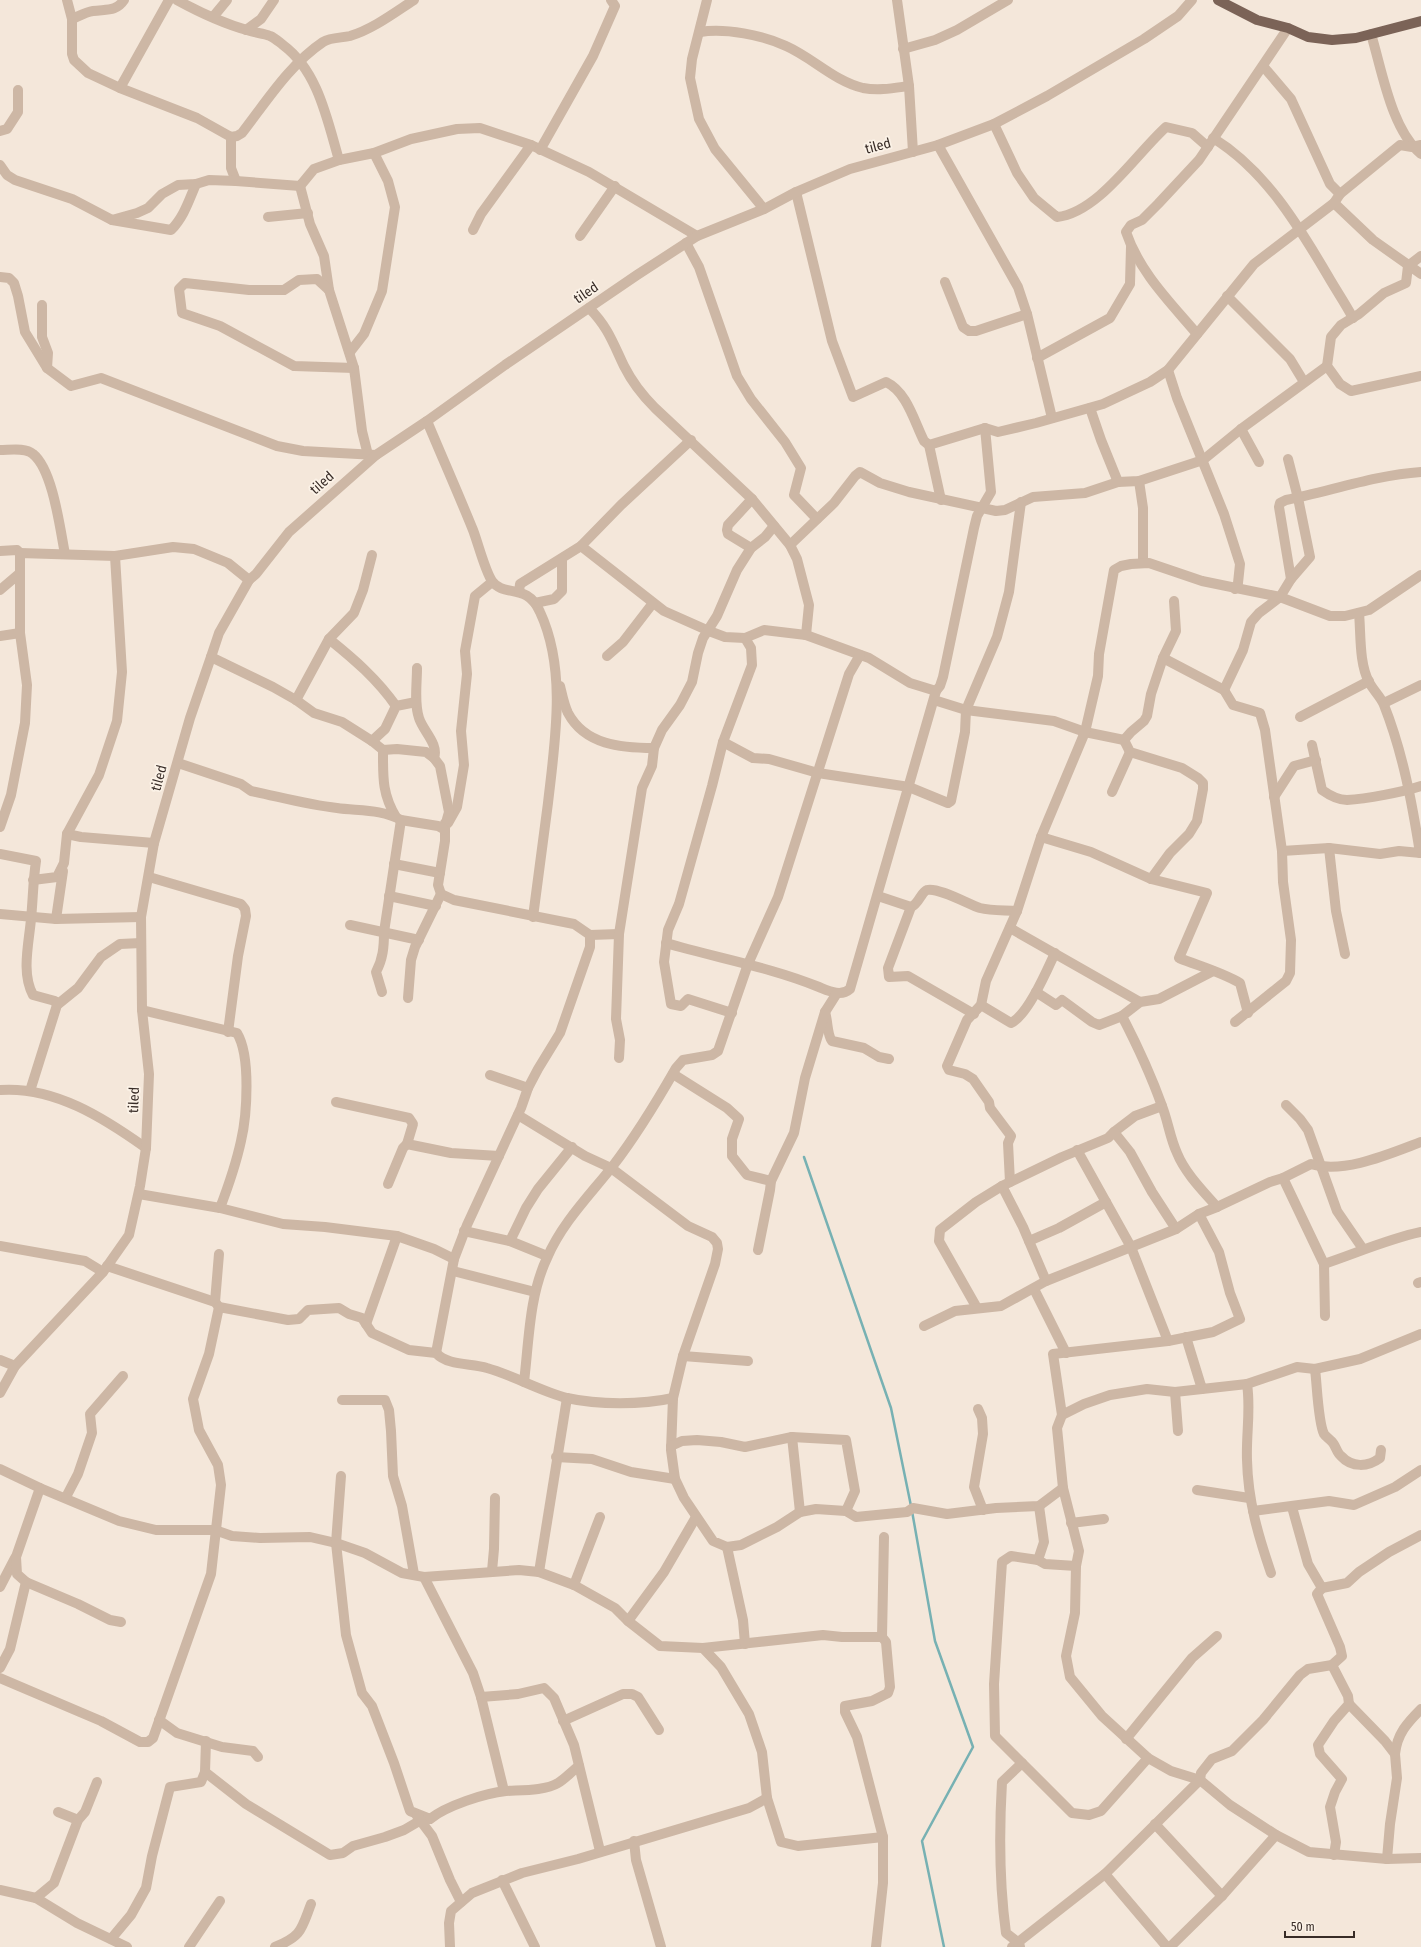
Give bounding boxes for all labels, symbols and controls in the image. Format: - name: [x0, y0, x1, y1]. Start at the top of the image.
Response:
- street label: tiled: [863, 134, 893, 158]
- street label: tiled: [570, 279, 602, 307]
- street label: tiled: [307, 468, 337, 498]
- street label: tiled: [147, 763, 171, 793]
- street label: tiled: [125, 1087, 143, 1113]
- scale bar: [1285, 1913, 1354, 1939]
- text: 50 m: [1291, 1920, 1315, 1934]

